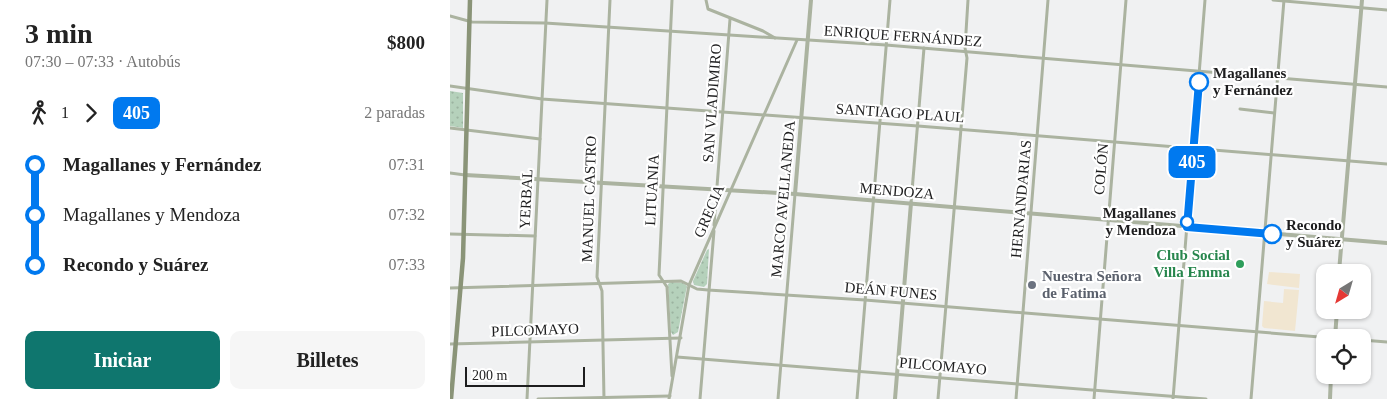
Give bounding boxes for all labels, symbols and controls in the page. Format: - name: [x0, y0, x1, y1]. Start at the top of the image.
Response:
- text: 3 min: [25, 18, 93, 49]
- street label: ENRIQUE FERNÁNDEZ: [823, 22, 983, 50]
- text: $800: [387, 32, 425, 53]
- street label: SAN VLADIMIRO: [700, 43, 724, 163]
- text: 07:30 – 07:33 · Autobús: [25, 53, 181, 70]
- place label: Magallanes y Fernández: [1213, 65, 1293, 98]
- marker: Magallanes y Fernández: [1189, 72, 1209, 92]
- icon: walk: [25, 99, 53, 127]
- icon: forward: [77, 99, 105, 127]
- street label: SANTIAGO PLAUL: [835, 101, 965, 125]
- text: 405: [123, 103, 150, 123]
- text: 1: [61, 104, 69, 121]
- text: 2 paradas: [364, 104, 425, 121]
- street label: MARCO AVELLANEDA: [768, 120, 798, 278]
- street label: MANUEL CASTRO: [579, 135, 599, 263]
- street label: HERNANDARIAS: [1008, 139, 1034, 259]
- street label: COLÓN: [1091, 142, 1111, 195]
- line badge: 405: [1163, 146, 1221, 178]
- text: 405: [1179, 152, 1206, 172]
- text: Magallanes y Fernández: [63, 154, 261, 175]
- street label: LITUANIA: [642, 154, 662, 226]
- text: 07:31: [389, 156, 425, 173]
- street label: YERBAL: [516, 169, 536, 229]
- street label: MENDOZA: [859, 180, 935, 202]
- street label: GRECIA: [691, 182, 727, 240]
- text: Magallanes y Mendoza: [63, 204, 240, 225]
- place label: Magallanes y Mendoza: [1103, 205, 1176, 238]
- text: 07:32: [389, 206, 425, 223]
- marker: Magallanes y Mendoza: [1180, 215, 1194, 229]
- place label: Recondo y Suárez: [1286, 217, 1342, 250]
- marker: Recondo y Suárez: [1262, 224, 1282, 244]
- place label: Club Social Villa Emma: [1153, 247, 1230, 280]
- text: Recondo y Suárez: [63, 254, 208, 275]
- text: 07:33: [389, 256, 425, 273]
- marker: Club Social Villa Emma: [1234, 258, 1246, 270]
- north arrow: [1316, 264, 1371, 319]
- map controls: [1316, 264, 1371, 384]
- place label: Nuestra Señora de Fatima: [1042, 268, 1142, 301]
- street label: DEÁN FUNES: [844, 279, 938, 303]
- marker: Nuestra Señora de Fatima: [1026, 279, 1038, 291]
- street label: PILCOMAYO: [491, 320, 579, 340]
- button: locate: [1316, 329, 1371, 384]
- button: Iniciar: [25, 331, 220, 389]
- button: Billetes: [230, 331, 425, 389]
- street label: PILCOMAYO: [899, 354, 988, 378]
- scale bar: [465, 364, 585, 387]
- text: 200 m: [472, 368, 507, 383]

